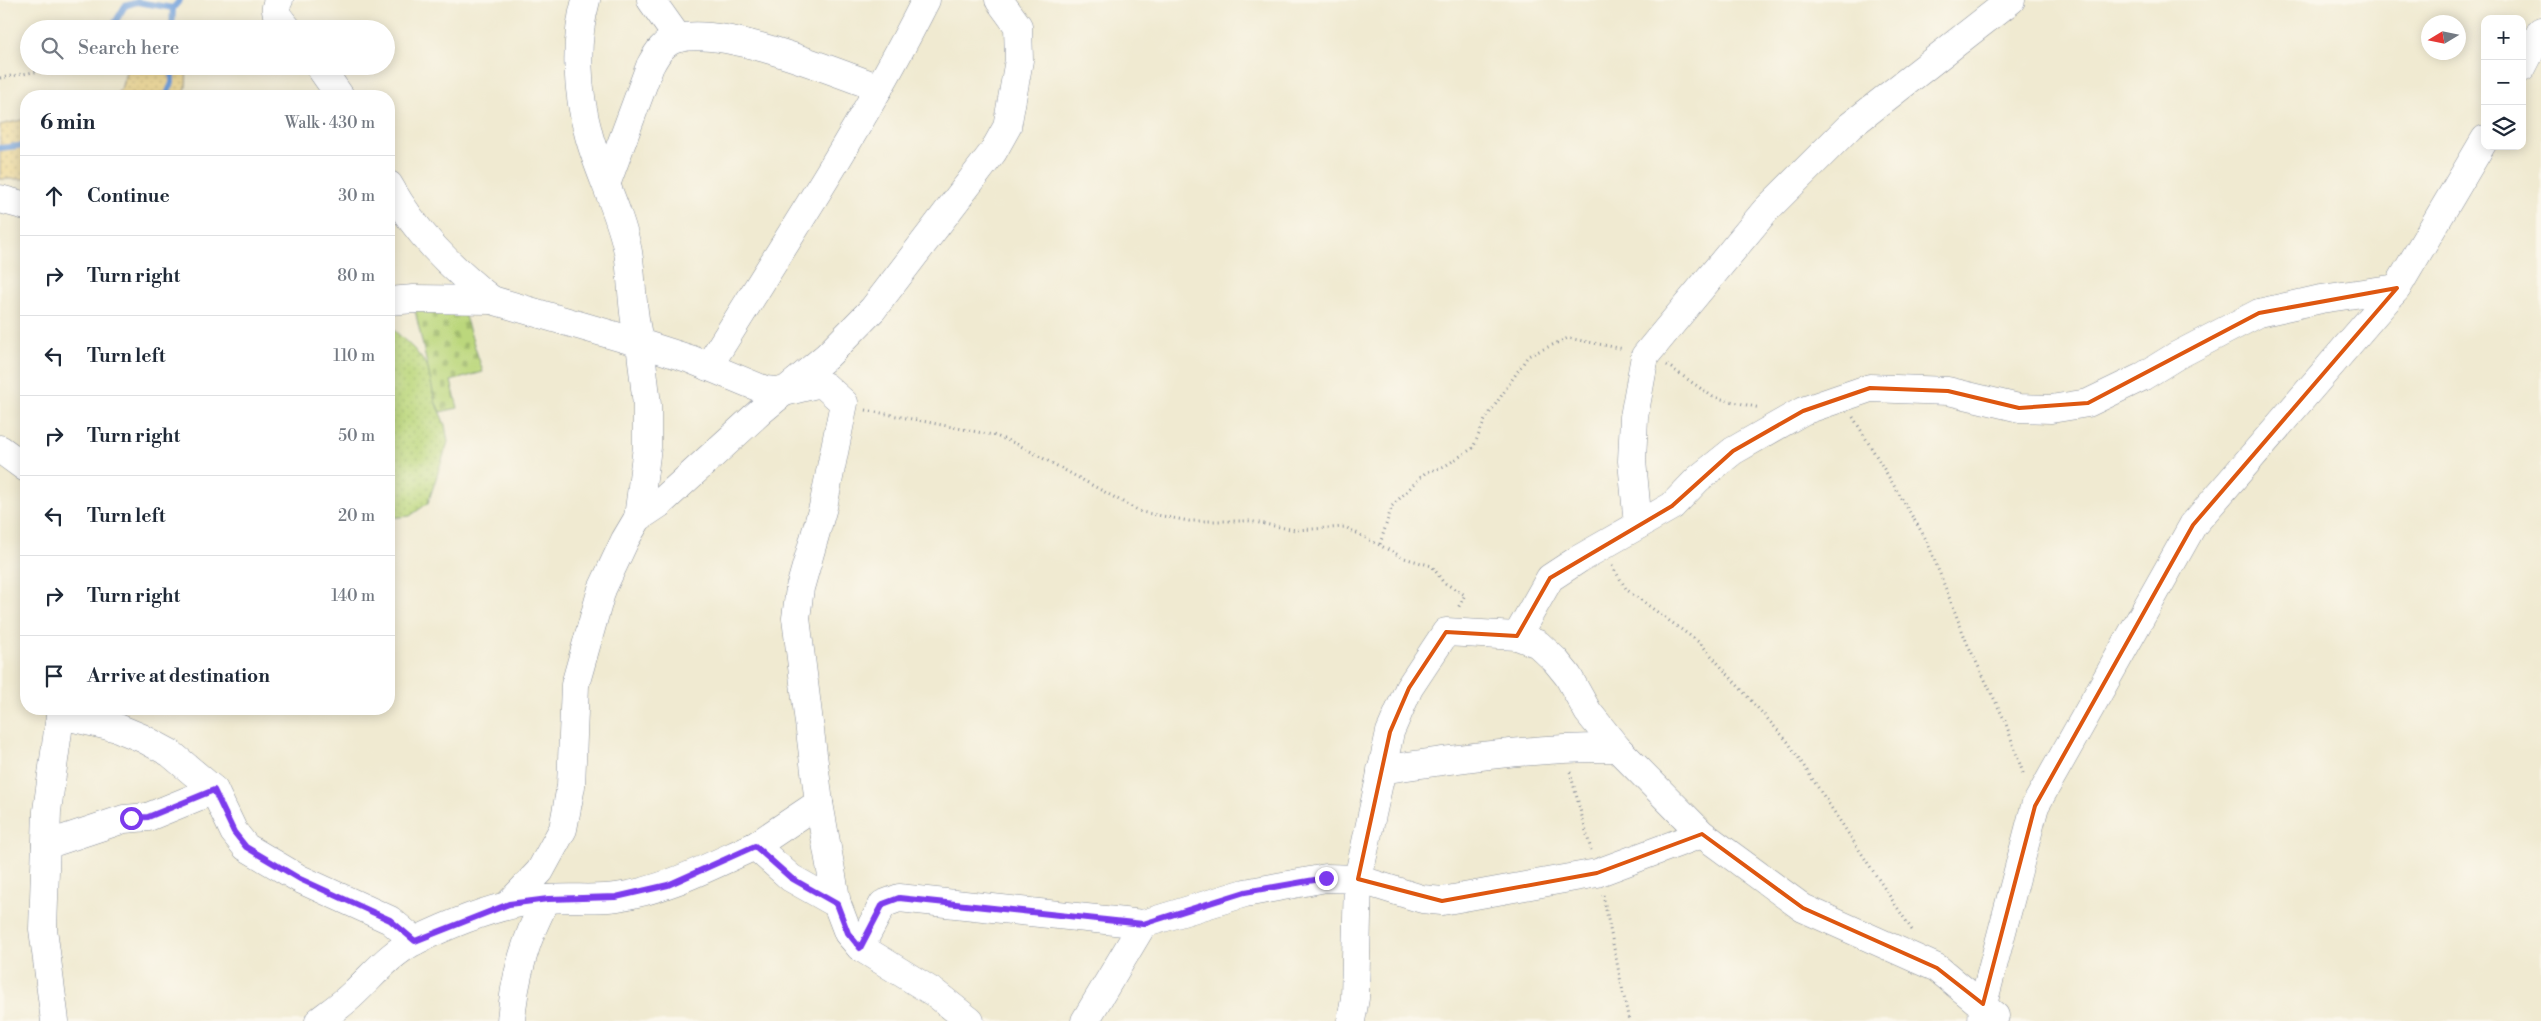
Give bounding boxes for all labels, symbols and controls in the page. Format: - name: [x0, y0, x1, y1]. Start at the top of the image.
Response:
- north arrow: [2421, 15, 2466, 60]
- map controls: [2481, 15, 2526, 150]
- button: +: [2481, 15, 2526, 60]
- search box: [20, 20, 395, 75]
- icon: search: [38, 34, 66, 62]
- text: Search here: [78, 36, 179, 60]
- button: −: [2481, 60, 2526, 105]
- button: layers: [2481, 105, 2526, 150]
- text: 6 min: [40, 110, 95, 136]
- text: Walk · 430 m: [285, 113, 375, 133]
- icon: ahead: [40, 182, 68, 210]
- text: Continue: [87, 184, 170, 208]
- text: 30 m: [338, 186, 375, 206]
- icon: right: [40, 262, 68, 290]
- text: Turn right: [87, 264, 180, 288]
- text: 80 m: [337, 266, 375, 286]
- icon: left: [40, 342, 68, 370]
- text: Turn left: [87, 344, 166, 368]
- text: 110 m: [333, 346, 375, 366]
- icon: right: [40, 422, 68, 450]
- text: Turn right: [87, 424, 180, 448]
- text: 50 m: [338, 426, 375, 446]
- icon: left: [40, 502, 68, 530]
- text: Turn left: [87, 504, 166, 528]
- text: 20 m: [338, 506, 375, 526]
- icon: right: [40, 582, 68, 610]
- text: Turn right: [87, 584, 180, 608]
- text: 140 m: [331, 586, 375, 606]
- icon: arrive: [40, 662, 68, 690]
- text: Arrive at destination: [87, 664, 270, 688]
- route start: [120, 807, 143, 830]
- route end: [1315, 867, 1338, 890]

